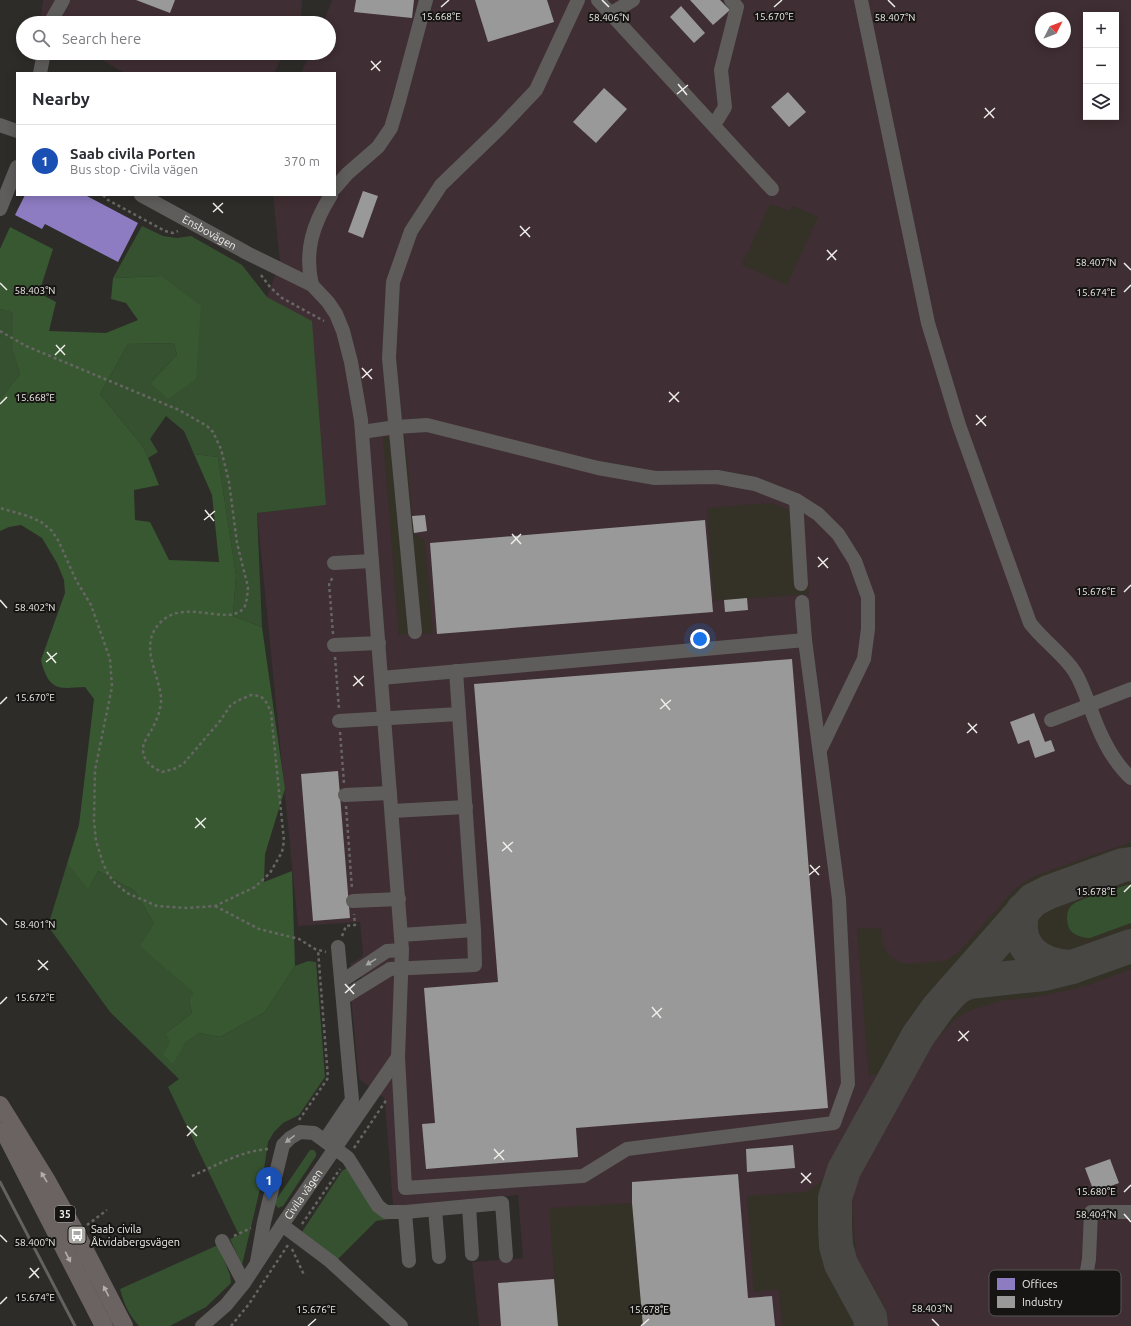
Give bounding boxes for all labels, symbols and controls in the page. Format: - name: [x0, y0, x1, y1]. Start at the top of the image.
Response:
- text: 15.668°E: [421, 11, 461, 22]
- text: 15.670°E: [754, 11, 794, 22]
- text: 58.406°N: [588, 12, 630, 23]
- text: 58.407°N: [874, 12, 916, 23]
- north arrow: [1035, 12, 1071, 48]
- map controls: [1083, 12, 1119, 120]
- button: +: [1083, 12, 1119, 48]
- search box: [16, 16, 336, 60]
- icon: search: [30, 27, 52, 49]
- text: Search here: [62, 30, 141, 47]
- button: −: [1083, 48, 1119, 84]
- button: layers: [1083, 84, 1119, 120]
- text: Nearby: [32, 89, 90, 108]
- text: Saab civila Porten: [70, 145, 196, 162]
- text: 1: [41, 154, 49, 168]
- text: 370 m: [284, 154, 320, 168]
- text: Bus stop · Civila vägen: [70, 162, 198, 176]
- street label: Ensbovägen: [180, 213, 239, 252]
- text: 58.407°N: [1075, 257, 1117, 268]
- text: 58.403°N: [14, 285, 56, 296]
- text: 15.674°E: [1076, 287, 1116, 298]
- text: 15.668°E: [15, 392, 55, 403]
- text: 15.676°E: [1076, 586, 1116, 597]
- text: 58.402°N: [14, 602, 56, 613]
- your location: [690, 629, 710, 649]
- text: 15.670°E: [15, 692, 55, 703]
- text: 15.678°E: [1076, 886, 1116, 897]
- text: 58.401°N: [14, 919, 56, 930]
- one-way arrow: [365, 958, 376, 965]
- text: 15.672°E: [15, 992, 55, 1003]
- one-way arrow: [285, 1135, 296, 1143]
- pin: 1: [256, 1167, 282, 1200]
- street label: Civila vägen: [282, 1167, 325, 1222]
- one-way arrow: [41, 1171, 48, 1183]
- text: 15.680°E: [1076, 1186, 1116, 1197]
- road number: 35: [55, 1206, 75, 1222]
- text: 58.404°N: [1075, 1209, 1117, 1220]
- place label: Saab civila Åtvidabergsvägen: [91, 1223, 180, 1248]
- bus stop icon: Saab civila Åtvidabergsvägen: [66, 1224, 88, 1246]
- text: 58.400°N: [14, 1237, 56, 1248]
- one-way arrow: [65, 1251, 71, 1263]
- legend: [989, 1270, 1121, 1316]
- text: Offices: [1022, 1278, 1058, 1290]
- one-way arrow: [103, 1286, 109, 1297]
- text: 15.674°E: [15, 1292, 55, 1303]
- text: Industry: [1022, 1296, 1063, 1308]
- text: 58.403°N: [911, 1303, 953, 1314]
- text: 15.676°E: [296, 1304, 336, 1315]
- text: 15.678°E: [629, 1304, 669, 1315]

